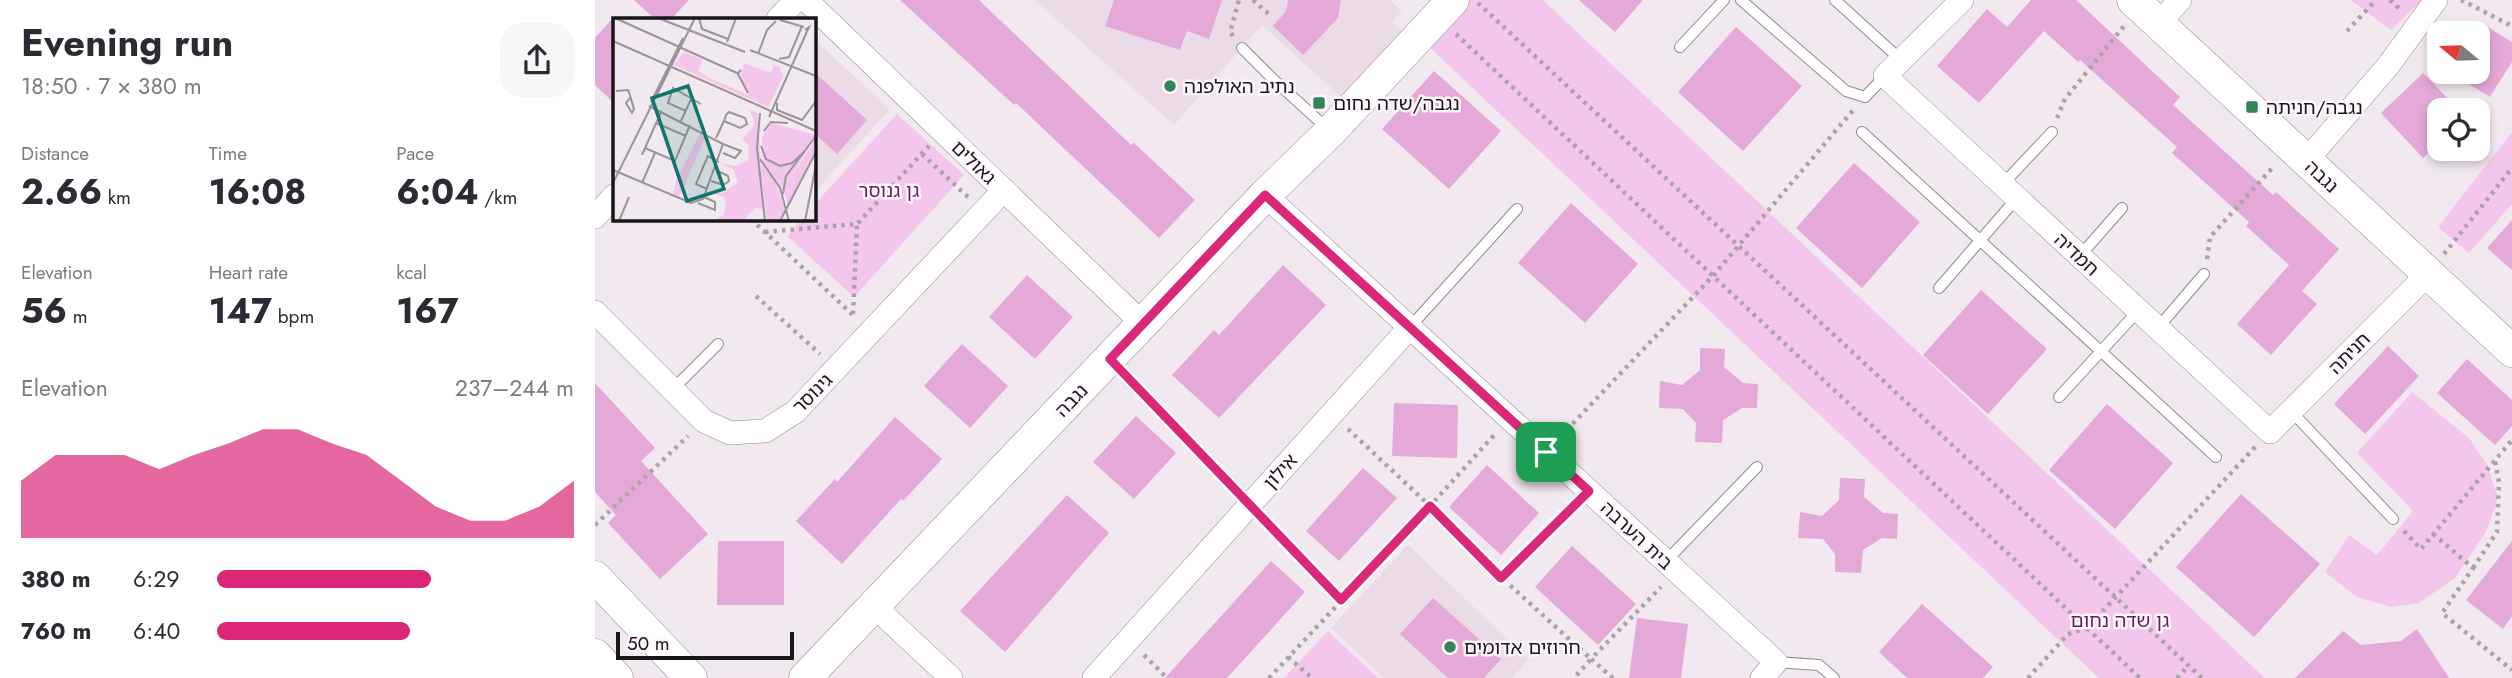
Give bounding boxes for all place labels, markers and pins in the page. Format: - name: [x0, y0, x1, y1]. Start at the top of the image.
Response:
- place label: נתיב האולפנה: [1184, 73, 1295, 100]
- marker: נתיב האולפנה: [1162, 78, 1178, 94]
- place label: נגבה/שדה נחום: [1333, 90, 1460, 117]
- place label: נגבה/חניתה: [2266, 94, 2363, 121]
- marker: נגבה/שדה נחום: [1311, 95, 1327, 111]
- marker: נגבה/חניתה: [2244, 99, 2260, 115]
- pin: [1516, 422, 1576, 482]
- place label: חרוזים אדומים: [1464, 634, 1581, 661]
- marker: חרוזים אדומים: [1442, 639, 1458, 655]

